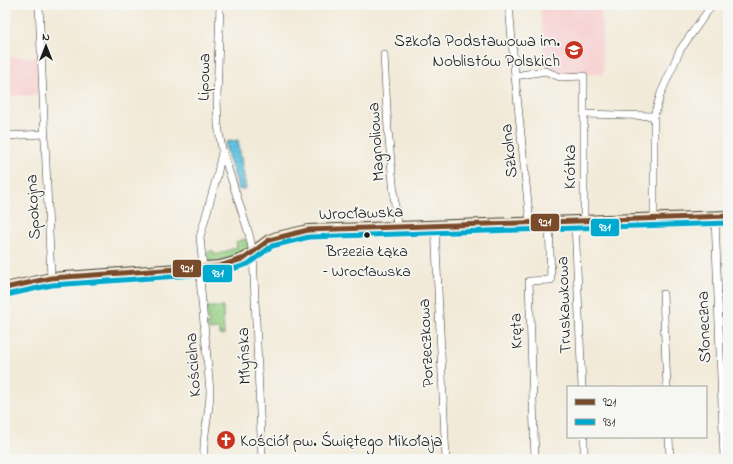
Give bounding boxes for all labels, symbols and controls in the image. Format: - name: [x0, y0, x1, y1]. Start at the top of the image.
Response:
- north arrow: [26, 26, 66, 66]
- text: N: [42, 29, 50, 45]
- place label: Szkoła Podstawowa im. Noblistów Polskich: [394, 29, 561, 74]
- school or university icon: Szkoła Podstawowa im. Noblistów Polskich: [563, 39, 585, 61]
- street label: Lipowa: [192, 53, 217, 101]
- street label: Magnoliowa: [361, 102, 394, 182]
- street label: Szkolna: [494, 123, 525, 179]
- street label: Krótka: [558, 145, 583, 189]
- street label: Spokojna: [19, 174, 48, 240]
- street label: Wrocławska: [318, 200, 404, 227]
- line badge: 921: [530, 213, 560, 232]
- text: 921: [538, 215, 552, 231]
- line badge: 931: [590, 218, 620, 237]
- text: 931: [598, 220, 611, 236]
- marker: Brzezia Łąka – Wrocławska: [362, 230, 372, 240]
- place label: Brzezia Łąka – Wrocławska: [323, 240, 411, 284]
- street label: Truskawkowa: [550, 256, 579, 354]
- line badge: 921: [172, 259, 202, 278]
- text: 921: [180, 261, 194, 277]
- line badge: 931: [202, 264, 233, 283]
- text: 931: [211, 266, 224, 282]
- street label: Słoneczna: [691, 291, 718, 363]
- street label: Porzeczkowa: [412, 298, 441, 388]
- street label: Kręta: [503, 313, 530, 349]
- street label: Młyńska: [231, 327, 259, 385]
- street label: Kościelna: [179, 332, 208, 398]
- legend: [567, 386, 707, 438]
- text: 921: [603, 394, 617, 412]
- text: 931: [603, 414, 616, 432]
- church icon: Kościół pw. Świętego Mikołaja: [215, 429, 237, 451]
- place label: Kościół pw. Świętego Mikołaja: [240, 429, 443, 456]

